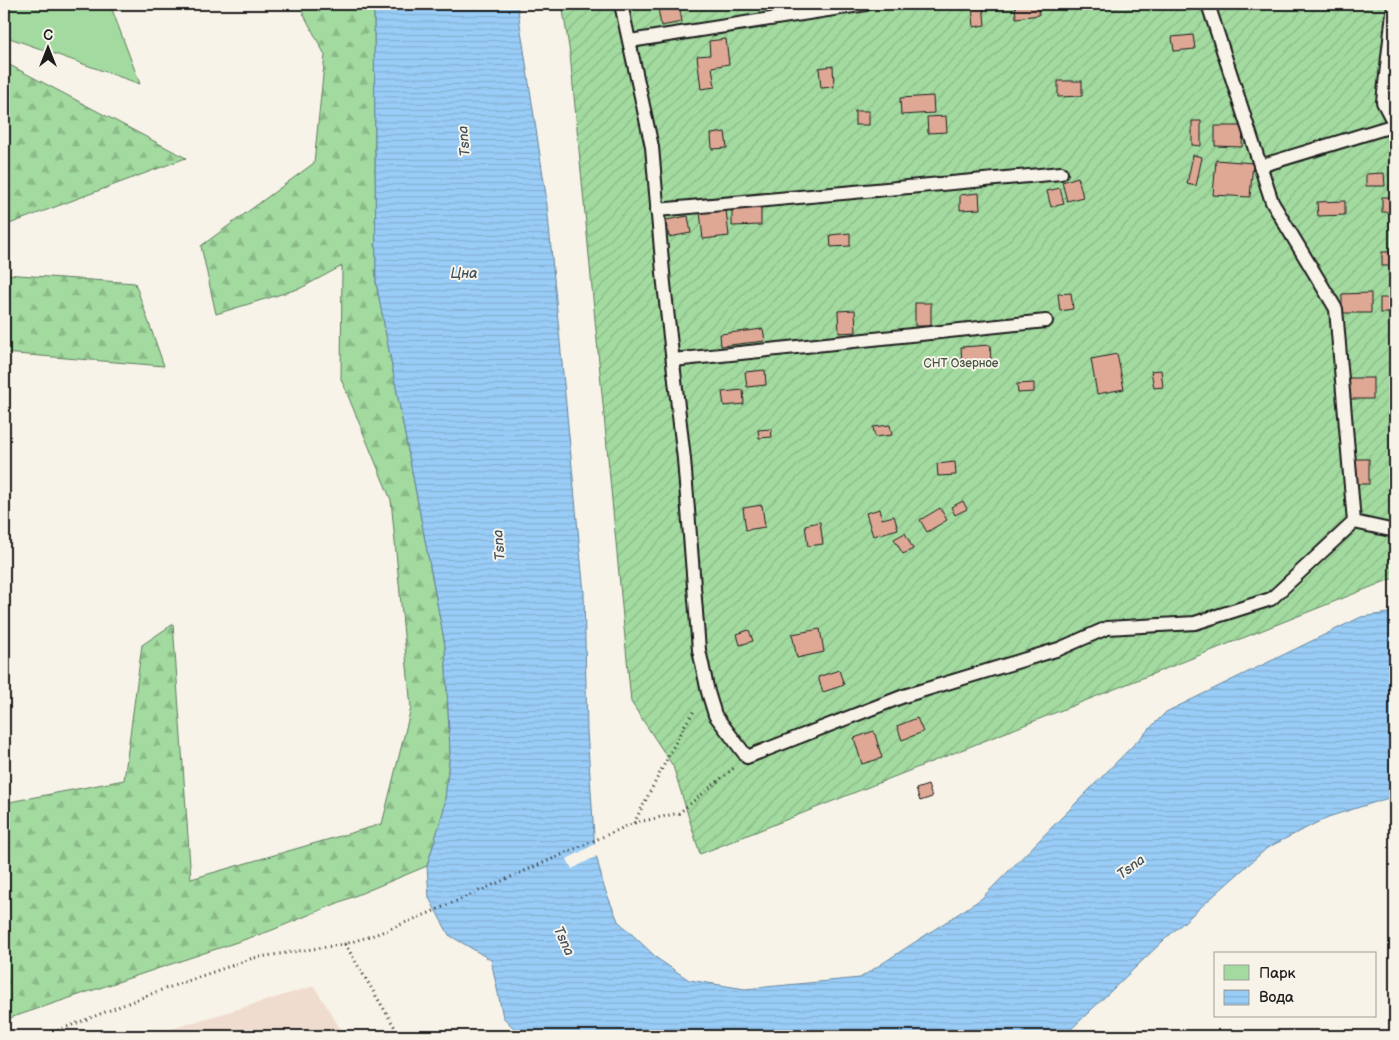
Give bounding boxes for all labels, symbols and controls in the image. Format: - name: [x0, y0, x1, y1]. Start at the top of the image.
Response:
- north arrow: [22, 22, 72, 72]
- text: С: [43, 27, 53, 44]
- water label: Tsna: [454, 125, 474, 157]
- water label: Цна: [451, 265, 477, 282]
- park label: СНТ Озерное: [924, 356, 999, 371]
- water label: Tsna: [489, 529, 509, 561]
- water label: Tsna: [1114, 851, 1148, 883]
- water label: Tsna: [550, 924, 578, 959]
- legend: [1214, 952, 1376, 1018]
- text: Парк: [1259, 964, 1296, 983]
- text: Вода: [1259, 988, 1294, 1007]

